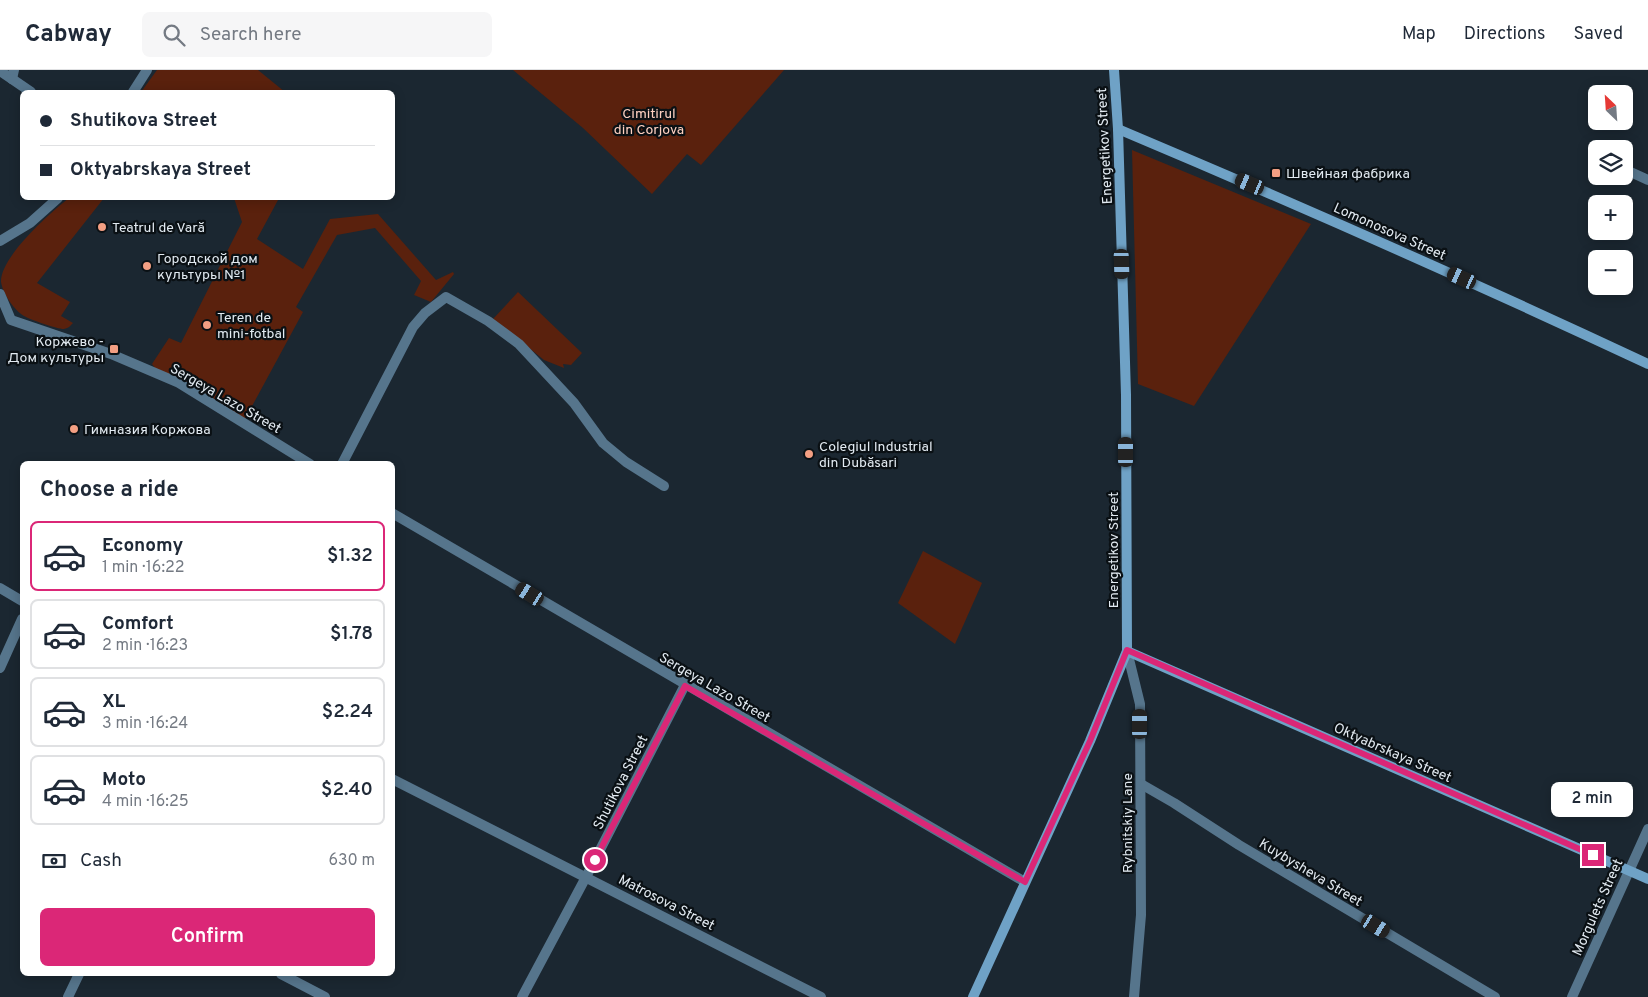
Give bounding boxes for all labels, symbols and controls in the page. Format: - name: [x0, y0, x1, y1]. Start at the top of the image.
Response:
- search box: [142, 12, 492, 57]
- text: Cabway: [25, 20, 112, 50]
- icon: search: [160, 21, 188, 49]
- text: Search here: [200, 23, 301, 47]
- text: Map: [1402, 23, 1436, 46]
- text: Directions: [1464, 23, 1546, 46]
- text: Saved: [1574, 23, 1623, 46]
- north arrow: [1588, 85, 1632, 130]
- map controls: [1588, 85, 1633, 295]
- street label: Energetikov Street: [1094, 87, 1117, 205]
- park label: Cimitirul din Corjova: [614, 106, 684, 139]
- text: Shutikova Street: [70, 109, 217, 133]
- button: layers: [1588, 140, 1633, 185]
- text: Oktyabrskaya Street: [70, 158, 251, 182]
- place label: Швейная фабрика: [1286, 166, 1410, 183]
- marker: Швейная фабрика: [1270, 167, 1282, 179]
- car: [1233, 171, 1266, 197]
- button: +: [1588, 195, 1633, 240]
- street label: Lomonosova Street: [1330, 200, 1448, 265]
- place label: Teatrul de Vară: [112, 220, 205, 237]
- marker: Teatrul de Vară: [96, 221, 108, 233]
- car: [1113, 249, 1130, 279]
- button: −: [1588, 250, 1633, 295]
- place label: Городской дом культуры №1: [157, 251, 258, 284]
- marker: Городской дом культуры №1: [141, 260, 153, 272]
- car: [1445, 265, 1478, 291]
- place label: Teren de mini-fotbal: [217, 310, 286, 343]
- marker: Teren de mini-fotbal: [201, 319, 213, 331]
- place label: Коржево - Дом культуры: [8, 334, 104, 367]
- marker: Коржево - Дом культуры: [108, 343, 120, 355]
- street label: Sergeya Lazo Street: [167, 361, 284, 438]
- place label: Гимназия Коржова: [84, 422, 211, 439]
- marker: Гимназия Коржова: [68, 423, 80, 435]
- car: [1118, 437, 1133, 467]
- place label: Colegiul Industrial din Dubăsari: [819, 439, 933, 472]
- marker: Colegiul Industrial din Dubăsari: [803, 448, 815, 460]
- text: Choose a ride: [40, 477, 178, 504]
- street label: Energetikov Street: [1106, 492, 1123, 608]
- icon: car: [42, 534, 87, 579]
- text: Economy: [102, 534, 183, 558]
- text: $1.32: [327, 544, 373, 568]
- text: 1 min · 16:22: [102, 558, 185, 578]
- car: [513, 580, 546, 608]
- icon: car: [42, 612, 87, 657]
- text: Comfort: [102, 612, 174, 636]
- text: $1.78: [330, 622, 373, 646]
- text: 2 min · 16:23: [102, 636, 188, 656]
- street label: Sergeya Lazo Street: [656, 650, 773, 727]
- icon: car: [42, 690, 87, 735]
- text: XL: [102, 690, 125, 714]
- text: $2.24: [322, 700, 373, 724]
- car: [1132, 709, 1147, 739]
- text: 3 min · 16:24: [102, 714, 188, 734]
- street label: Oktyabrskaya Street: [1331, 720, 1454, 787]
- street label: Shutikova Street: [590, 733, 652, 833]
- icon: car: [42, 768, 87, 813]
- text: Moto: [102, 768, 146, 792]
- street label: Rybnitskiy Lane: [1120, 773, 1137, 873]
- text: $2.40: [321, 778, 373, 802]
- callout: 2 min: [1552, 782, 1634, 818]
- text: 2 min: [1571, 789, 1613, 809]
- text: 4 min · 16:25: [102, 792, 189, 812]
- street label: Kuybysheva Street: [1255, 836, 1365, 911]
- route end: [1582, 844, 1604, 866]
- icon: cash: [40, 847, 68, 875]
- text: Cash: [80, 849, 122, 873]
- route start: [584, 849, 606, 871]
- text: 630 m: [328, 851, 375, 871]
- street label: Morgulets Street: [1569, 856, 1627, 959]
- street label: Matrosova Street: [615, 872, 717, 935]
- button: Confirm: [40, 908, 375, 966]
- car: [1359, 912, 1392, 940]

